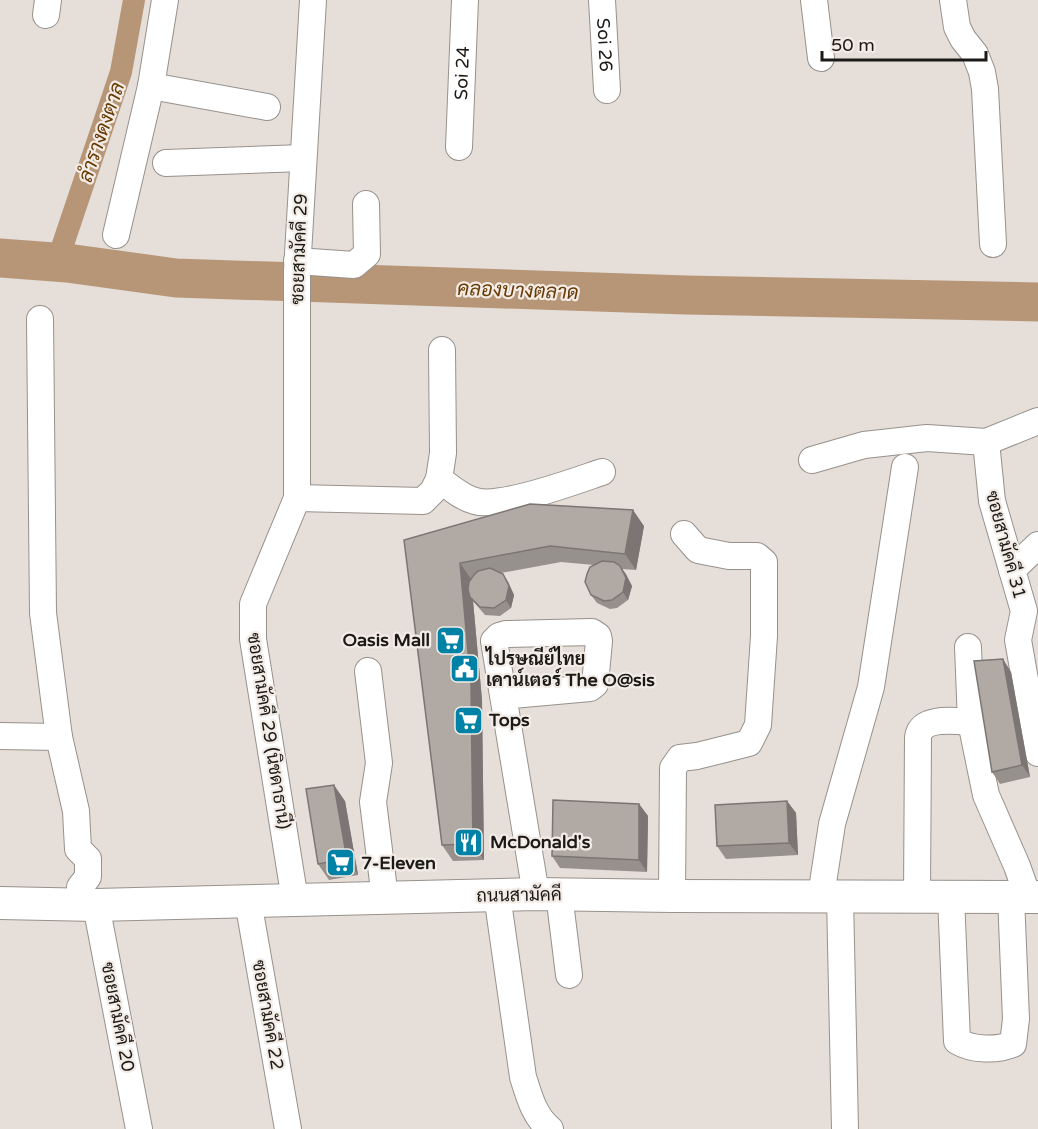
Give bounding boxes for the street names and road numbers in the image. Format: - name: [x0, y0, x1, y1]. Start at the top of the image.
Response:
- street label: Soi 26: [592, 17, 617, 72]
- street label: Soi 24: [450, 46, 474, 100]
- street label: ซอยสามัคคี 29: [284, 193, 312, 305]
- street label: ซอยสามัคคี 31: [981, 488, 1033, 602]
- street label: ซอยสามัคคี 29 (นิชดาธานี): [243, 631, 297, 831]
- street label: ถนนสามัคคี: [476, 881, 562, 907]
- street label: ซอยสามัคคี 22: [248, 958, 290, 1072]
- street label: ซอยสามัคคี 20: [97, 960, 141, 1074]

